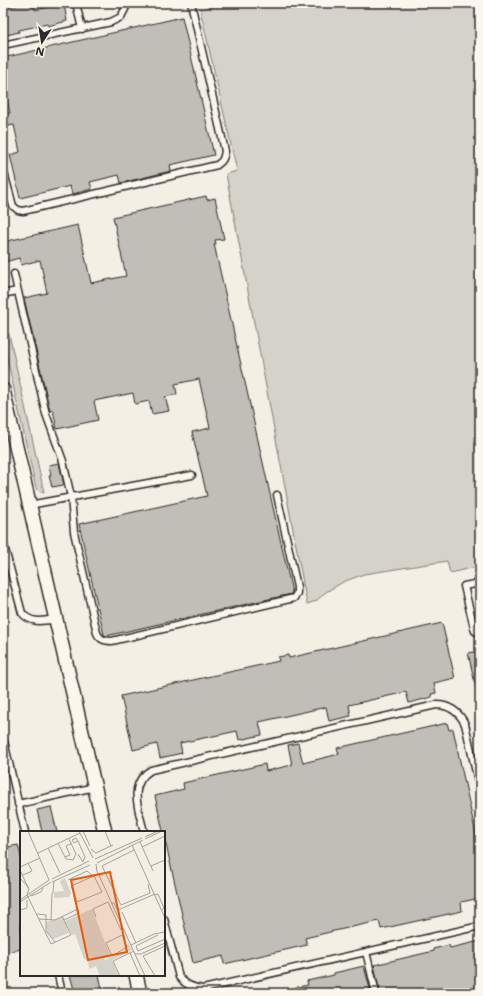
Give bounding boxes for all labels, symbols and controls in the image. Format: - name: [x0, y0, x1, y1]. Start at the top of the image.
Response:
- north arrow: [22, 22, 62, 62]
- text: N: [34, 43, 46, 60]
- inset map: [20, 831, 165, 976]

